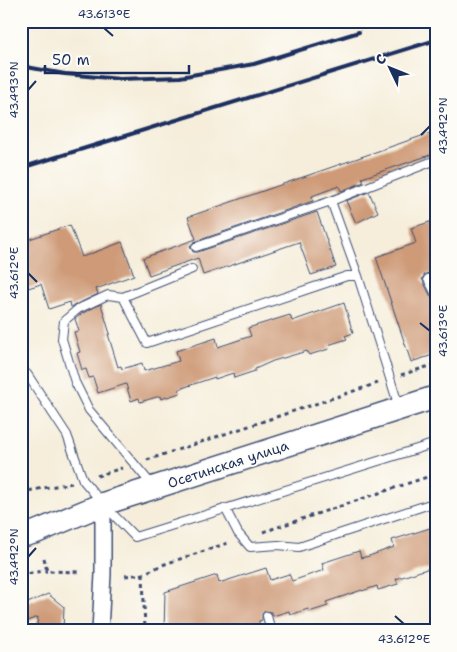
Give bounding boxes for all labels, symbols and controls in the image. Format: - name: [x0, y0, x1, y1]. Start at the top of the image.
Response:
- text: 43.613°E: [78, 6, 130, 22]
- scale bar: [45, 42, 189, 74]
- north arrow: [364, 42, 414, 92]
- text: 50 m: [52, 50, 90, 70]
- text: С: [371, 50, 390, 68]
- text: 43.493°N: [6, 61, 22, 119]
- text: 43.492°N: [435, 97, 451, 155]
- text: 43.612°E: [6, 247, 22, 299]
- text: 43.613°E: [435, 305, 451, 357]
- street label: Осетинская улица: [165, 436, 291, 492]
- text: 43.492°N: [6, 528, 22, 586]
- text: 43.612°E: [378, 631, 430, 647]

